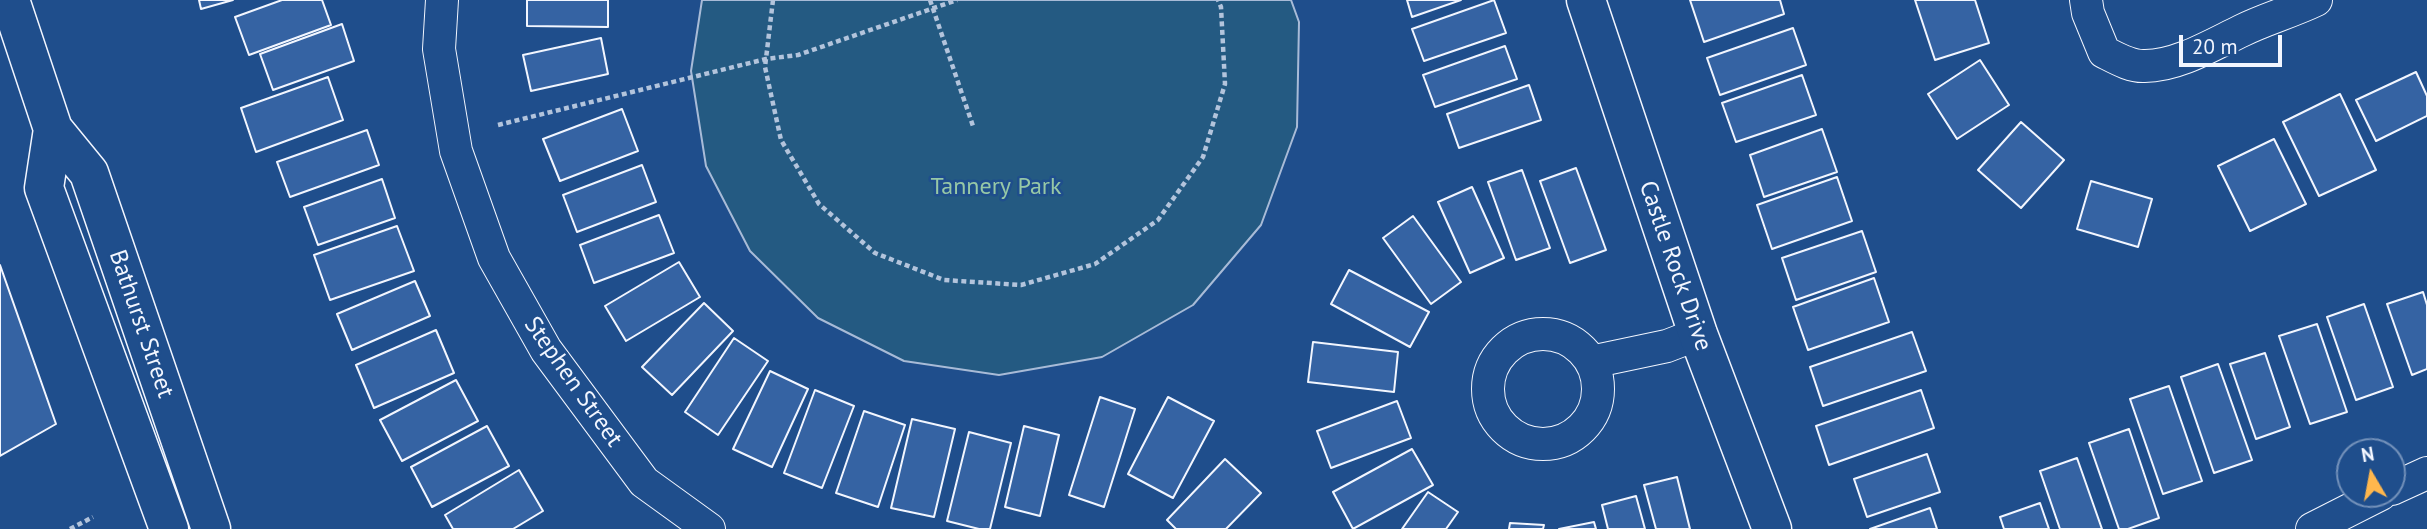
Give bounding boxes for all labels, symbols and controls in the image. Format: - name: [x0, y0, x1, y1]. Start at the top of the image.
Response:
- scale bar: [2182, 21, 2285, 65]
- text: 20 m: [2192, 33, 2238, 60]
- park label: Tannery Park: [930, 173, 1062, 201]
- street label: Castle Rock Drive: [1632, 177, 1718, 355]
- street label: Bathurst Street: [102, 246, 180, 402]
- street label: Stephen Street: [518, 312, 628, 452]
- north arrow: [2336, 438, 2406, 508]
- text: N: [2359, 441, 2376, 467]

